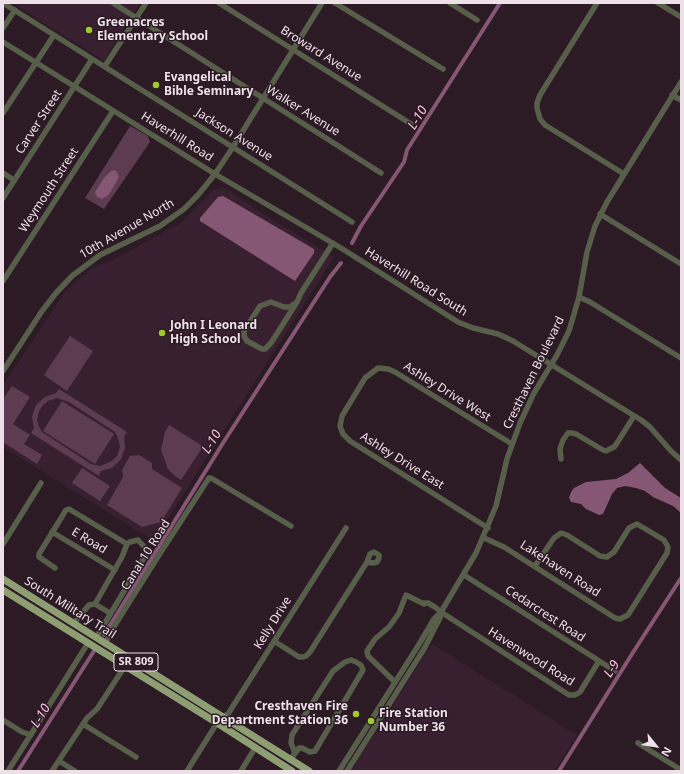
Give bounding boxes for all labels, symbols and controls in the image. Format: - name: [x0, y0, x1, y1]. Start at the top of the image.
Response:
- place label: Greenacres Elementary School: [97, 16, 208, 44]
- street label: Broward Avenue: [278, 23, 364, 85]
- marker: Greenacres Elementary School: [84, 25, 94, 35]
- place label: Evangelical Bible Seminary: [164, 71, 253, 99]
- marker: Evangelical Bible Seminary: [151, 80, 161, 90]
- street label: Walker Avenue: [264, 83, 342, 139]
- street label: Carver Street: [13, 87, 65, 157]
- water label: L-10: [405, 103, 431, 133]
- street label: Jackson Avenue: [193, 106, 275, 164]
- street label: Haverhill Road: [138, 109, 216, 165]
- street label: Weymouth Street: [16, 145, 82, 235]
- street label: 10th Avenue North: [77, 196, 177, 262]
- street label: Haverhill Road South: [362, 245, 470, 319]
- street label: Cresthaven Boulevard: [500, 314, 568, 432]
- place label: John I Leonard High School: [170, 319, 257, 347]
- marker: John I Leonard High School: [157, 328, 167, 338]
- street label: Ashley Drive West: [401, 359, 493, 425]
- water label: L-10: [199, 427, 225, 457]
- street label: Ashley Drive East: [357, 429, 447, 493]
- street label: Canal 10 Road: [119, 517, 173, 593]
- street label: E Road: [69, 525, 109, 557]
- street label: Lakehaven Road: [517, 538, 603, 600]
- street label: South Military Trail: [22, 574, 118, 642]
- street label: Cedarcrest Road: [502, 583, 588, 645]
- street label: Kelly Drive: [251, 594, 295, 652]
- street label: Havenwood Road: [485, 625, 577, 689]
- road number: SR 809: [114, 653, 158, 671]
- water label: L-9: [601, 657, 623, 681]
- place label: Cresthaven Fire Department Station 36: [212, 700, 348, 728]
- water label: L-10: [28, 701, 54, 731]
- place label: Fire Station Number 36: [379, 707, 448, 735]
- marker: Cresthaven Fire Department Station 36: [351, 709, 361, 719]
- marker: Fire Station Number 36: [366, 716, 376, 726]
- north arrow: [636, 726, 676, 766]
- text: N: [658, 745, 676, 760]

